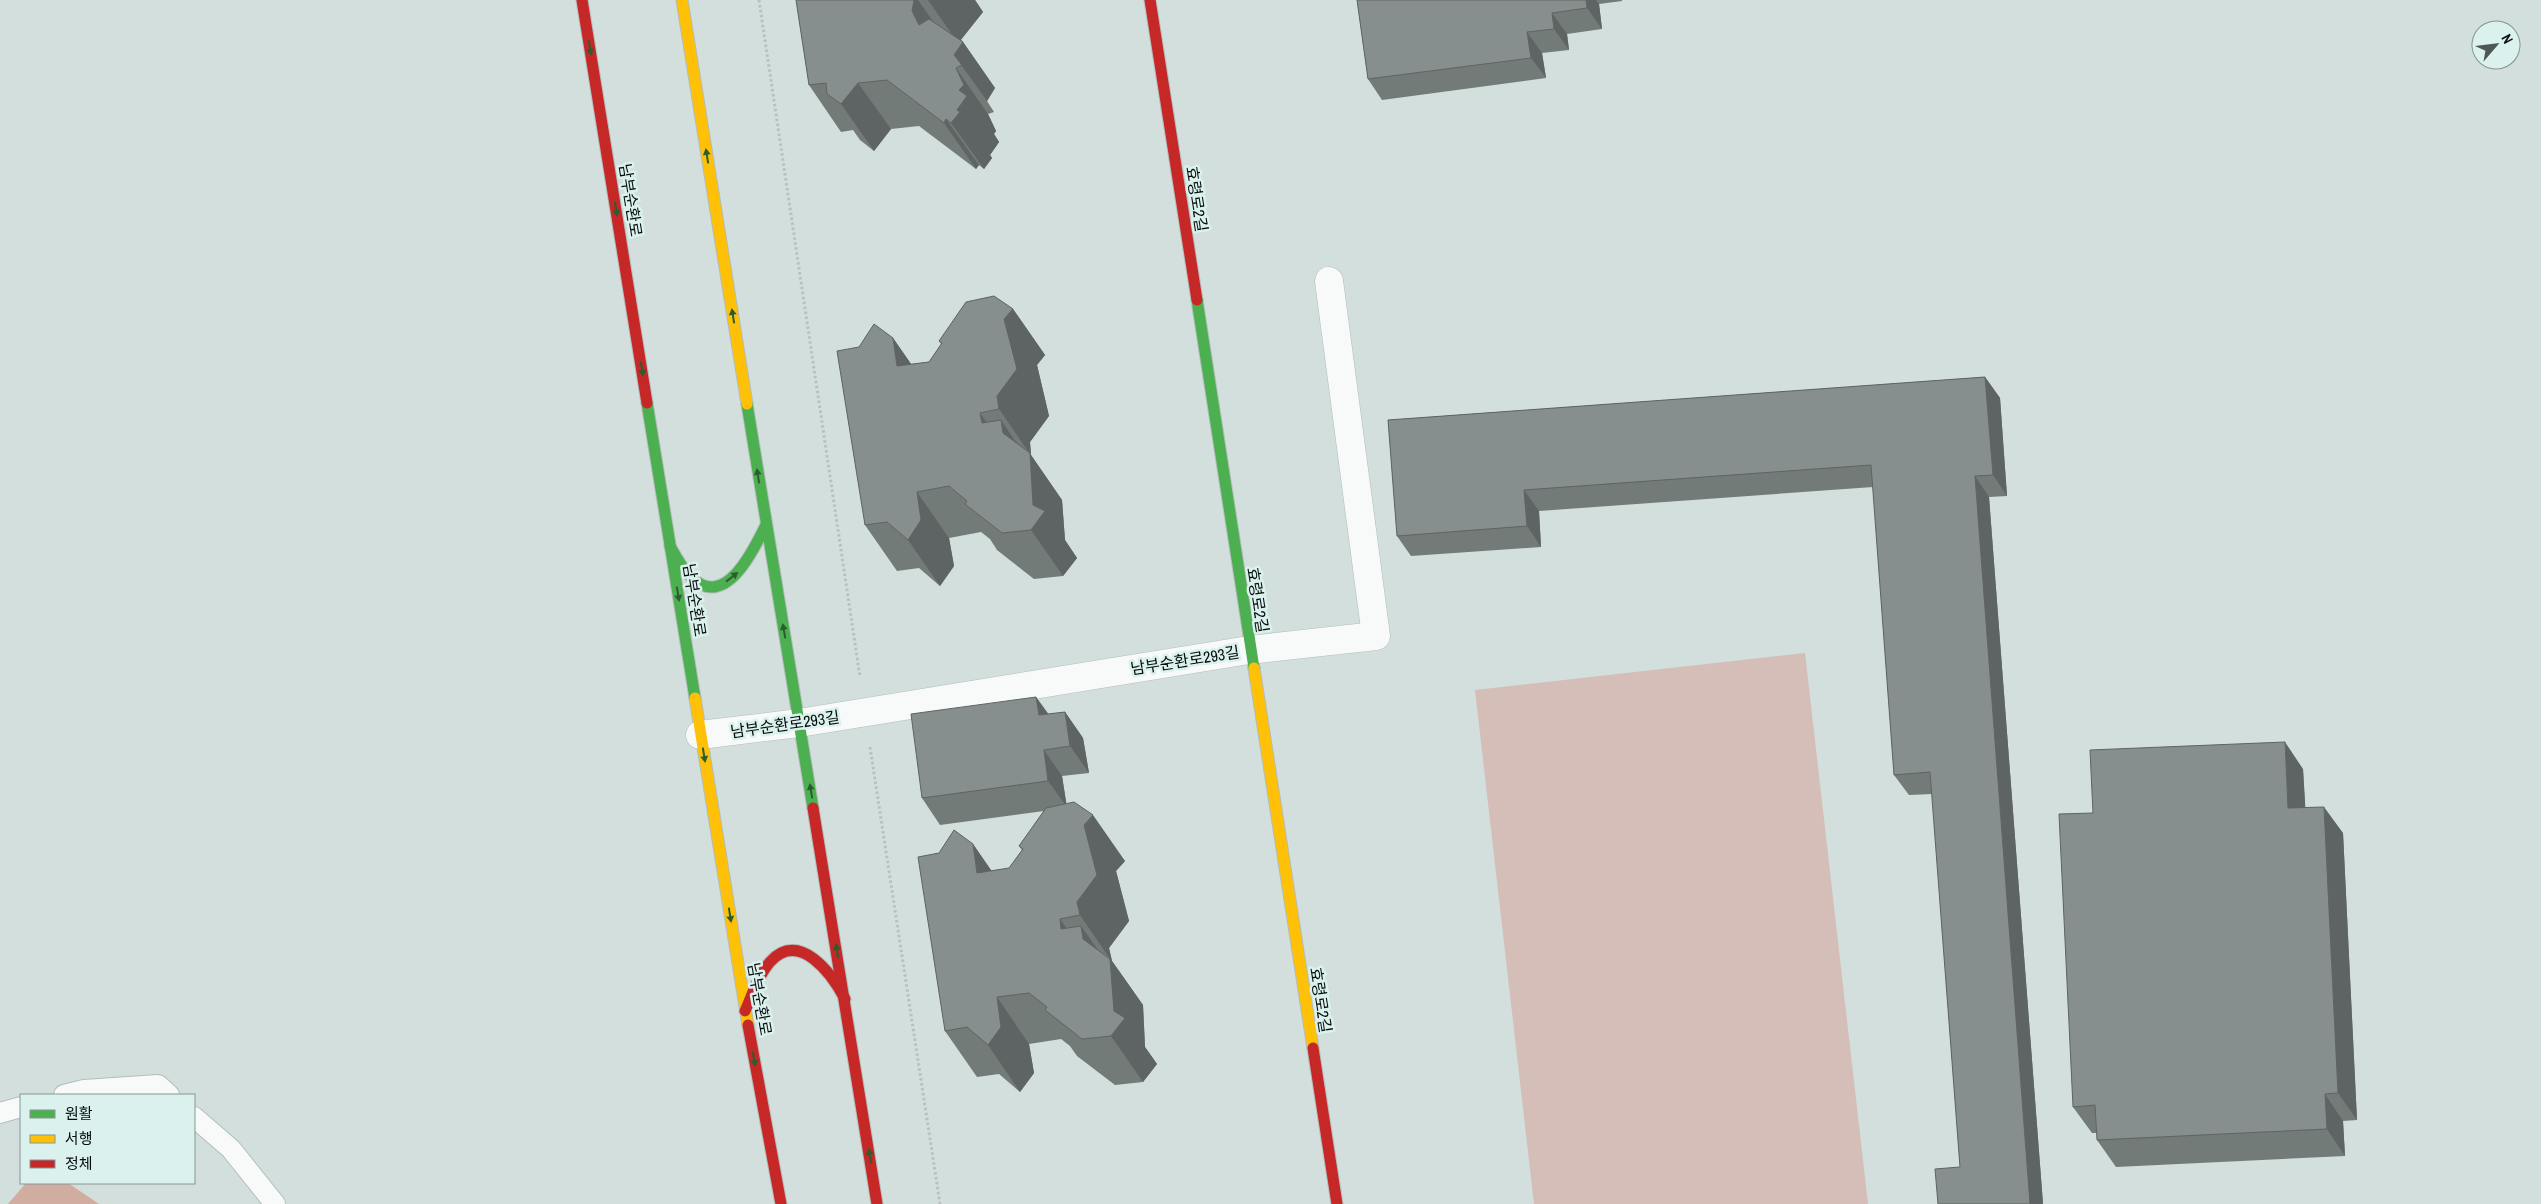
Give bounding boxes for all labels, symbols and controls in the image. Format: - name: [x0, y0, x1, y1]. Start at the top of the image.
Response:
- north arrow: [2471, 20, 2521, 70]
- text: N: [2498, 31, 2517, 47]
- one-way arrow: [586, 40, 594, 56]
- one-way arrow: [703, 147, 711, 163]
- street label: 남부순환로: [614, 162, 648, 238]
- street label: 효령로2길: [1181, 165, 1213, 233]
- one-way arrow: [612, 201, 620, 217]
- one-way arrow: [728, 308, 736, 324]
- one-way arrow: [638, 361, 646, 377]
- one-way arrow: [754, 468, 762, 484]
- street label: 남부순환로: [678, 562, 712, 638]
- street label: 효령로2길: [1242, 566, 1274, 634]
- one-way arrow: [726, 572, 739, 582]
- one-way arrow: [674, 587, 682, 603]
- one-way arrow: [779, 622, 787, 638]
- street label: 남부순환로293길: [1129, 641, 1241, 679]
- street label: 남부순환로293길: [729, 705, 841, 743]
- one-way arrow: [700, 747, 708, 763]
- one-way arrow: [806, 783, 814, 799]
- one-way arrow: [726, 908, 734, 924]
- one-way arrow: [832, 943, 840, 959]
- street label: 남부순환로: [743, 961, 777, 1037]
- street label: 효령로2길: [1305, 966, 1337, 1034]
- one-way arrow: [751, 1052, 759, 1068]
- legend: [20, 1094, 195, 1184]
- text: 원활: [65, 1103, 93, 1124]
- text: 서행: [65, 1128, 93, 1149]
- one-way arrow: [865, 1147, 873, 1163]
- text: 정체: [65, 1153, 93, 1174]

